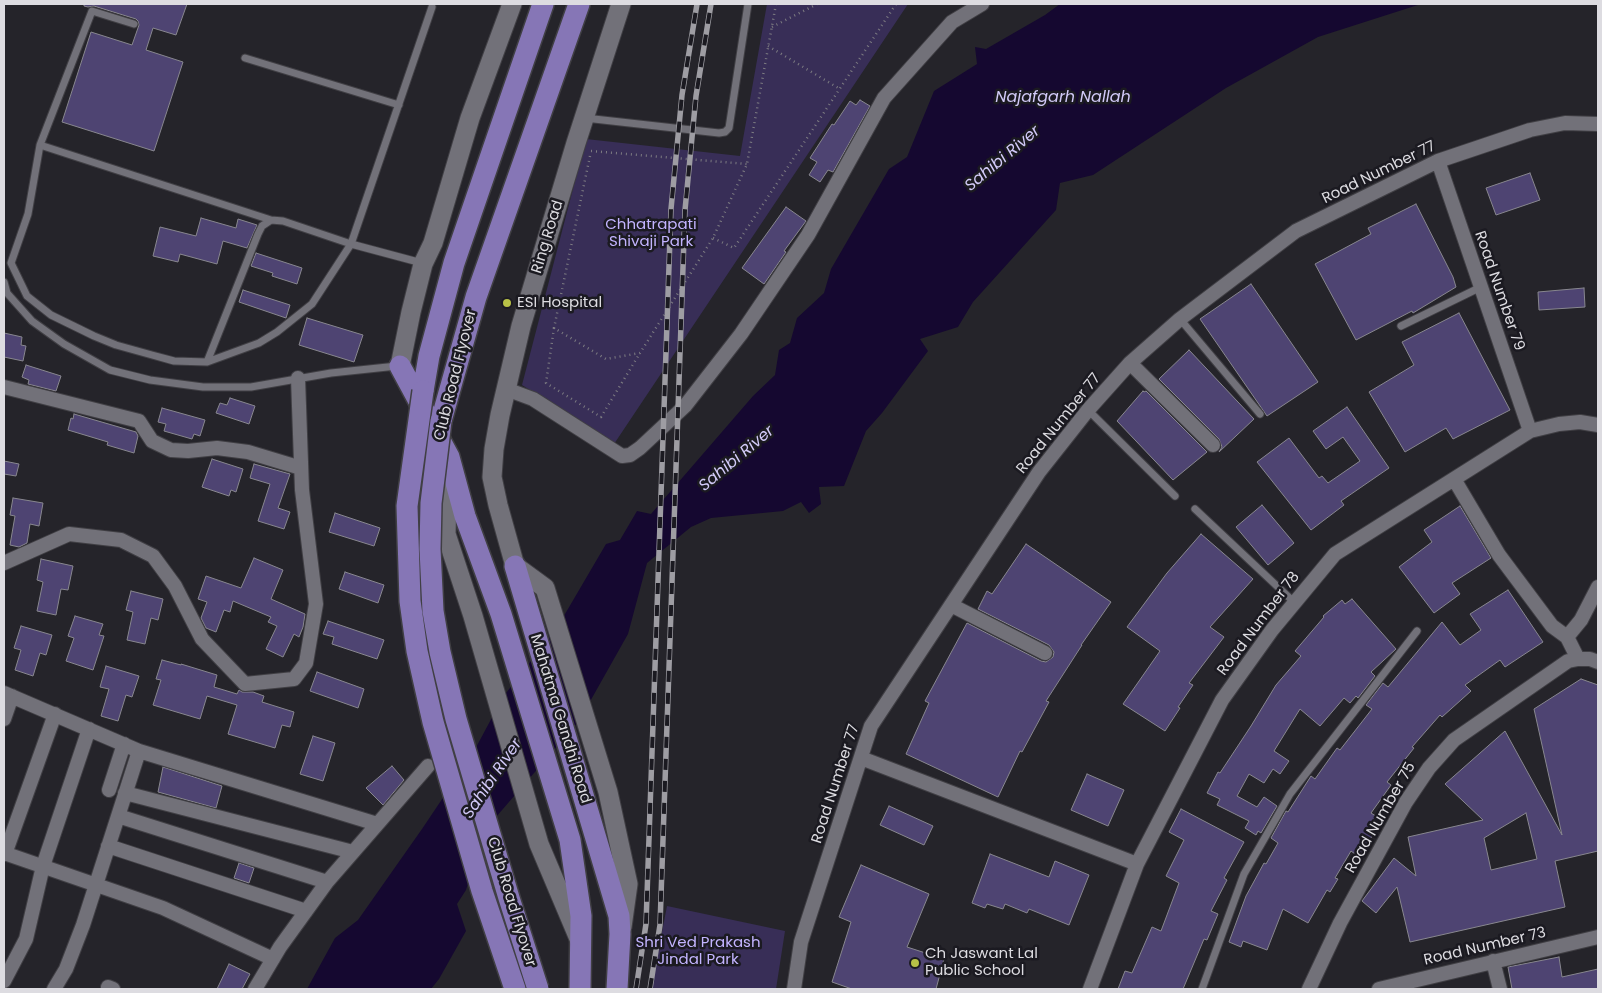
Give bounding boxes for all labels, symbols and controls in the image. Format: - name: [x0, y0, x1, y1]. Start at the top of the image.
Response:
- water label: Najafgarh Nallah: [995, 88, 1131, 108]
- water label: Sahibi River: [961, 122, 1045, 196]
- street label: Road Number 77: [1319, 138, 1439, 208]
- street label: Ring Road: [528, 198, 568, 276]
- park label: Chhatrapati Shivaji Park: [605, 216, 697, 251]
- street label: Road Number 79: [1470, 229, 1528, 353]
- place label: ESI Hospital: [517, 294, 602, 312]
- marker: ESI Hospital: [501, 297, 513, 309]
- street label: Club Road Flyover: [431, 308, 481, 442]
- street label: Road Number 77: [1013, 370, 1105, 478]
- water label: Sahibi River: [695, 422, 779, 496]
- street label: Road Number 78: [1214, 569, 1304, 679]
- street label: Mahatma Gandhi Road: [526, 632, 594, 806]
- street label: Road Number 77: [808, 722, 864, 846]
- water label: Sahibi River: [459, 735, 527, 823]
- street label: Road Number 75: [1342, 759, 1420, 877]
- street label: Club Road Flyover: [483, 835, 539, 969]
- street label: Road Number 73: [1422, 924, 1548, 970]
- park label: Shri Ved Prakash Jindal Park: [636, 934, 760, 969]
- place label: Ch Jaswant Lal Public School: [925, 945, 1038, 980]
- marker: Ch Jaswant Lal Public School: [909, 957, 921, 969]

